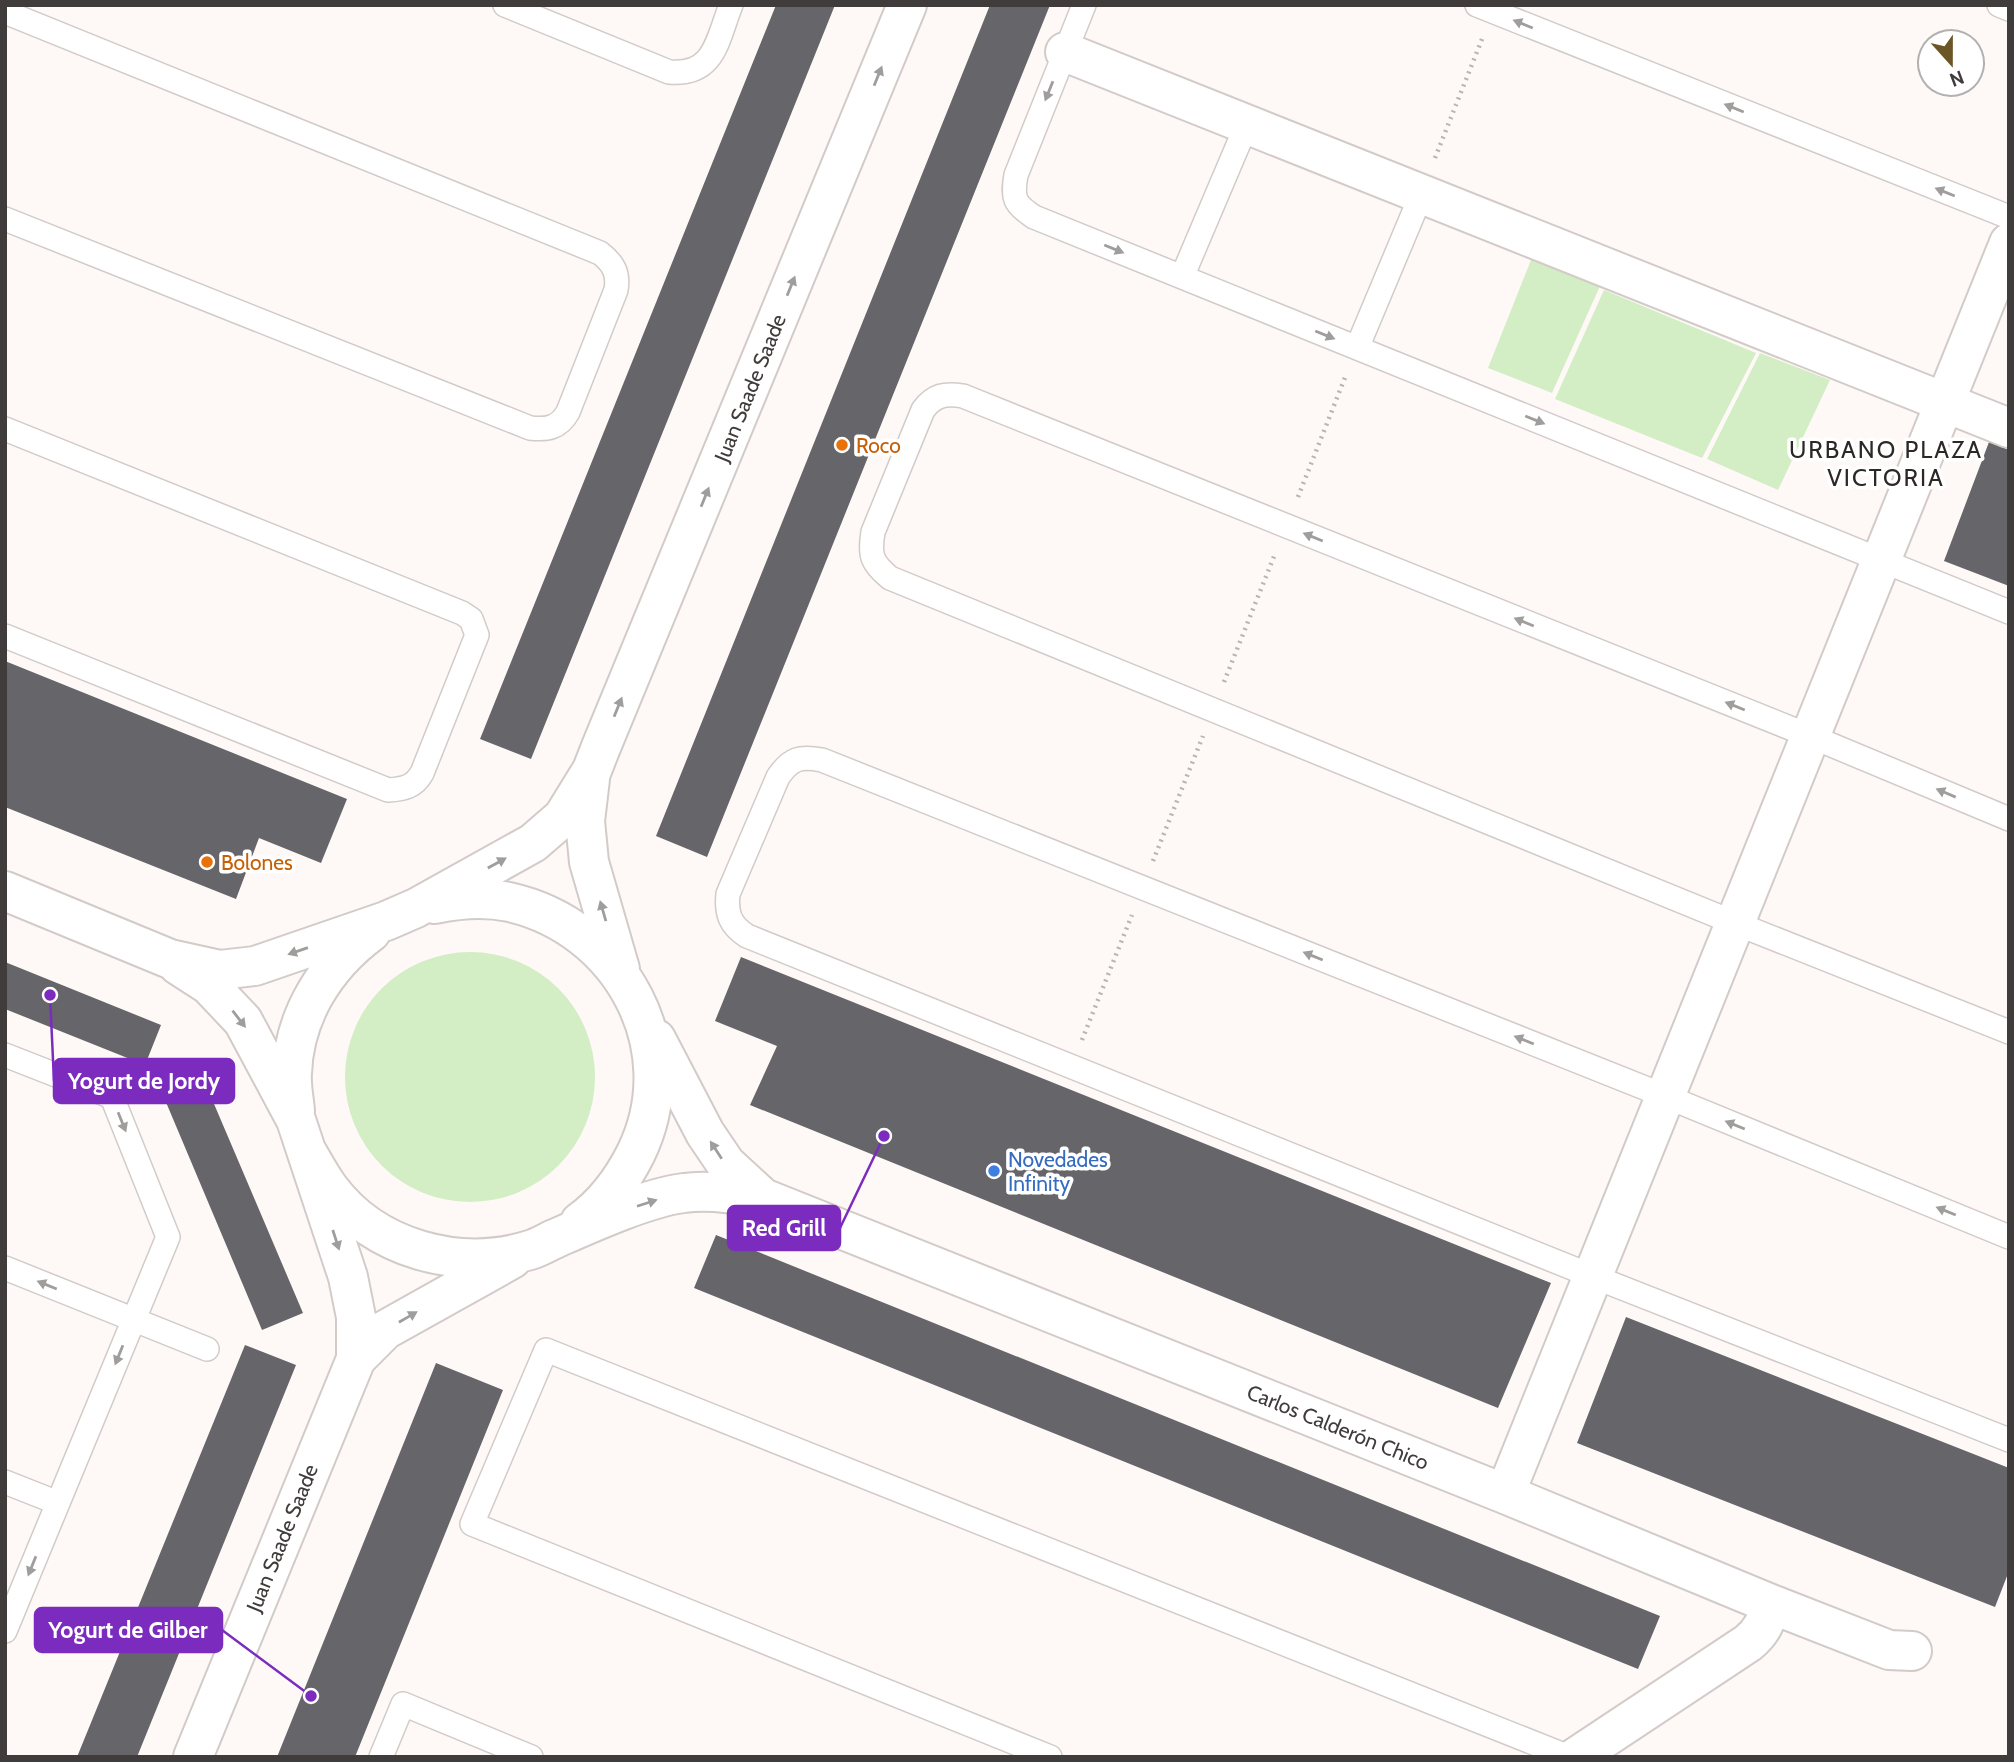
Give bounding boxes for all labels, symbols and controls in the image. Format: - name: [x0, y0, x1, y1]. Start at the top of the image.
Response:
- one-way arrow: [1512, 18, 1533, 29]
- north arrow: [1916, 28, 1986, 98]
- text: N: [1947, 65, 1967, 92]
- one-way arrow: [872, 66, 884, 86]
- one-way arrow: [1044, 81, 1055, 102]
- one-way arrow: [1723, 102, 1744, 113]
- one-way arrow: [1935, 187, 1956, 198]
- one-way arrow: [1103, 244, 1124, 255]
- one-way arrow: [786, 276, 797, 297]
- street label: Juan Saade Saade: [709, 310, 791, 466]
- one-way arrow: [1314, 330, 1335, 341]
- one-way arrow: [1525, 415, 1546, 426]
- place label: Roco: [856, 433, 901, 458]
- district label: URBANO PLAZA VICTORIA: [1789, 435, 1983, 492]
- marker: Roco: [834, 437, 850, 453]
- one-way arrow: [699, 486, 710, 507]
- one-way arrow: [1302, 531, 1323, 542]
- one-way arrow: [1513, 616, 1534, 627]
- one-way arrow: [612, 697, 624, 717]
- one-way arrow: [1725, 701, 1746, 712]
- one-way arrow: [1935, 787, 1956, 798]
- place label: Bolones: [221, 850, 293, 875]
- marker: Bolones: [199, 854, 215, 870]
- one-way arrow: [488, 857, 507, 869]
- one-way arrow: [598, 900, 608, 921]
- one-way arrow: [287, 946, 308, 957]
- one-way arrow: [1302, 950, 1323, 961]
- one-way arrow: [232, 1010, 247, 1028]
- one-way arrow: [1513, 1034, 1534, 1045]
- callout: Yogurt de Jordy: [54, 1059, 234, 1103]
- text: Yogurt de Jordy: [67, 1067, 221, 1095]
- one-way arrow: [117, 1112, 128, 1133]
- one-way arrow: [1724, 1119, 1745, 1130]
- one-way arrow: [709, 1141, 723, 1159]
- place label: Novedades Infinity: [1008, 1147, 1108, 1196]
- marker: Novedades Infinity: [986, 1163, 1002, 1179]
- one-way arrow: [637, 1197, 658, 1208]
- one-way arrow: [1935, 1205, 1956, 1216]
- callout: Red Grill: [728, 1206, 840, 1250]
- text: Red Grill: [742, 1214, 826, 1242]
- one-way arrow: [331, 1230, 341, 1251]
- one-way arrow: [37, 1279, 58, 1290]
- one-way arrow: [399, 1310, 418, 1323]
- one-way arrow: [113, 1345, 124, 1366]
- street label: Carlos Calderón Chico: [1243, 1379, 1433, 1475]
- street label: Juan Saade Saade: [241, 1460, 323, 1616]
- one-way arrow: [27, 1555, 38, 1576]
- callout: Yogurt de Gilber: [35, 1608, 222, 1652]
- text: Yogurt de Gilber: [47, 1616, 208, 1644]

